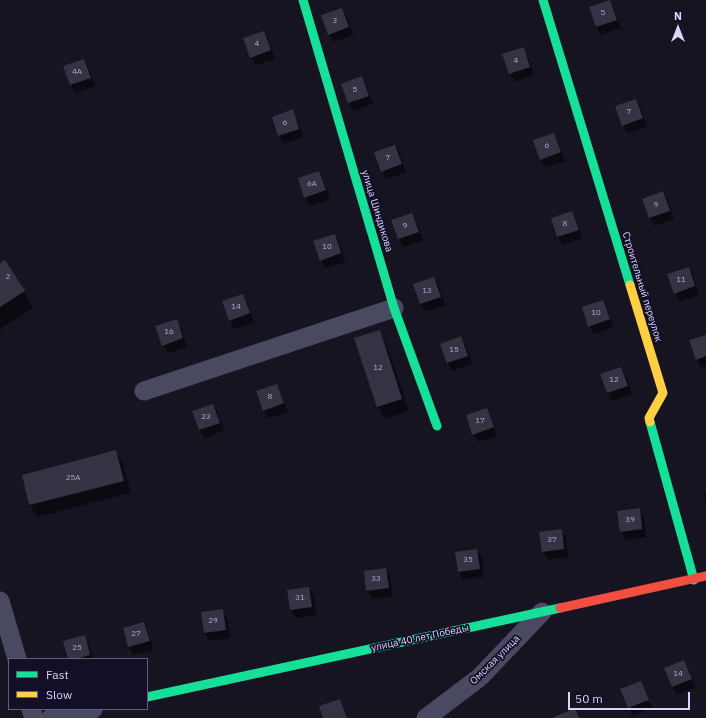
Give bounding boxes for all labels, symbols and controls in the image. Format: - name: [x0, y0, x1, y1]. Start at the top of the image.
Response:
- house number: 5: [601, 8, 605, 18]
- north arrow: [658, 8, 698, 48]
- text: N: [674, 9, 682, 23]
- house number: 3: [333, 16, 337, 26]
- house number: 4: [255, 39, 259, 49]
- house number: 4: [514, 56, 518, 66]
- house number: 4А: [72, 67, 82, 77]
- house number: 5: [353, 85, 357, 95]
- house number: 7: [627, 107, 631, 117]
- house number: 6: [283, 118, 287, 128]
- house number: 6: [545, 141, 549, 151]
- house number: 7: [386, 153, 390, 163]
- street label: улица Шиндикова: [359, 169, 395, 253]
- house number: 6А: [307, 179, 317, 189]
- house number: 9: [654, 200, 658, 210]
- house number: 8: [563, 219, 567, 229]
- house number: 9: [403, 221, 407, 231]
- street label: Строительный переулок: [620, 230, 664, 344]
- house number: 10: [322, 242, 332, 252]
- house number: 2: [6, 272, 10, 282]
- house number: 11: [676, 275, 686, 285]
- house number: 13: [422, 286, 432, 296]
- house number: 14: [231, 302, 241, 312]
- house number: 10: [591, 308, 601, 318]
- house number: 16: [164, 327, 174, 337]
- house number: 15: [449, 345, 459, 355]
- house number: 12: [373, 363, 383, 373]
- house number: 12: [609, 375, 619, 385]
- house number: 8: [268, 392, 272, 402]
- house number: 23: [201, 412, 211, 422]
- house number: 17: [475, 416, 485, 426]
- house number: 25А: [66, 473, 80, 483]
- house number: 39: [625, 515, 635, 525]
- house number: 37: [547, 535, 557, 545]
- house number: 35: [463, 555, 473, 565]
- house number: 33: [371, 574, 381, 584]
- house number: 31: [295, 593, 305, 603]
- house number: 29: [208, 616, 218, 626]
- street label: улица 40 лет Победы: [370, 622, 470, 654]
- house number: 27: [131, 629, 141, 639]
- street label: Омская улица: [468, 633, 522, 687]
- house number: 25: [72, 643, 82, 653]
- legend: [8, 658, 148, 710]
- text: Fast: [46, 667, 69, 682]
- house number: 14: [673, 669, 683, 679]
- scale bar: [570, 684, 692, 710]
- text: Slow: [46, 687, 72, 702]
- text: 50 m: [575, 691, 603, 706]

